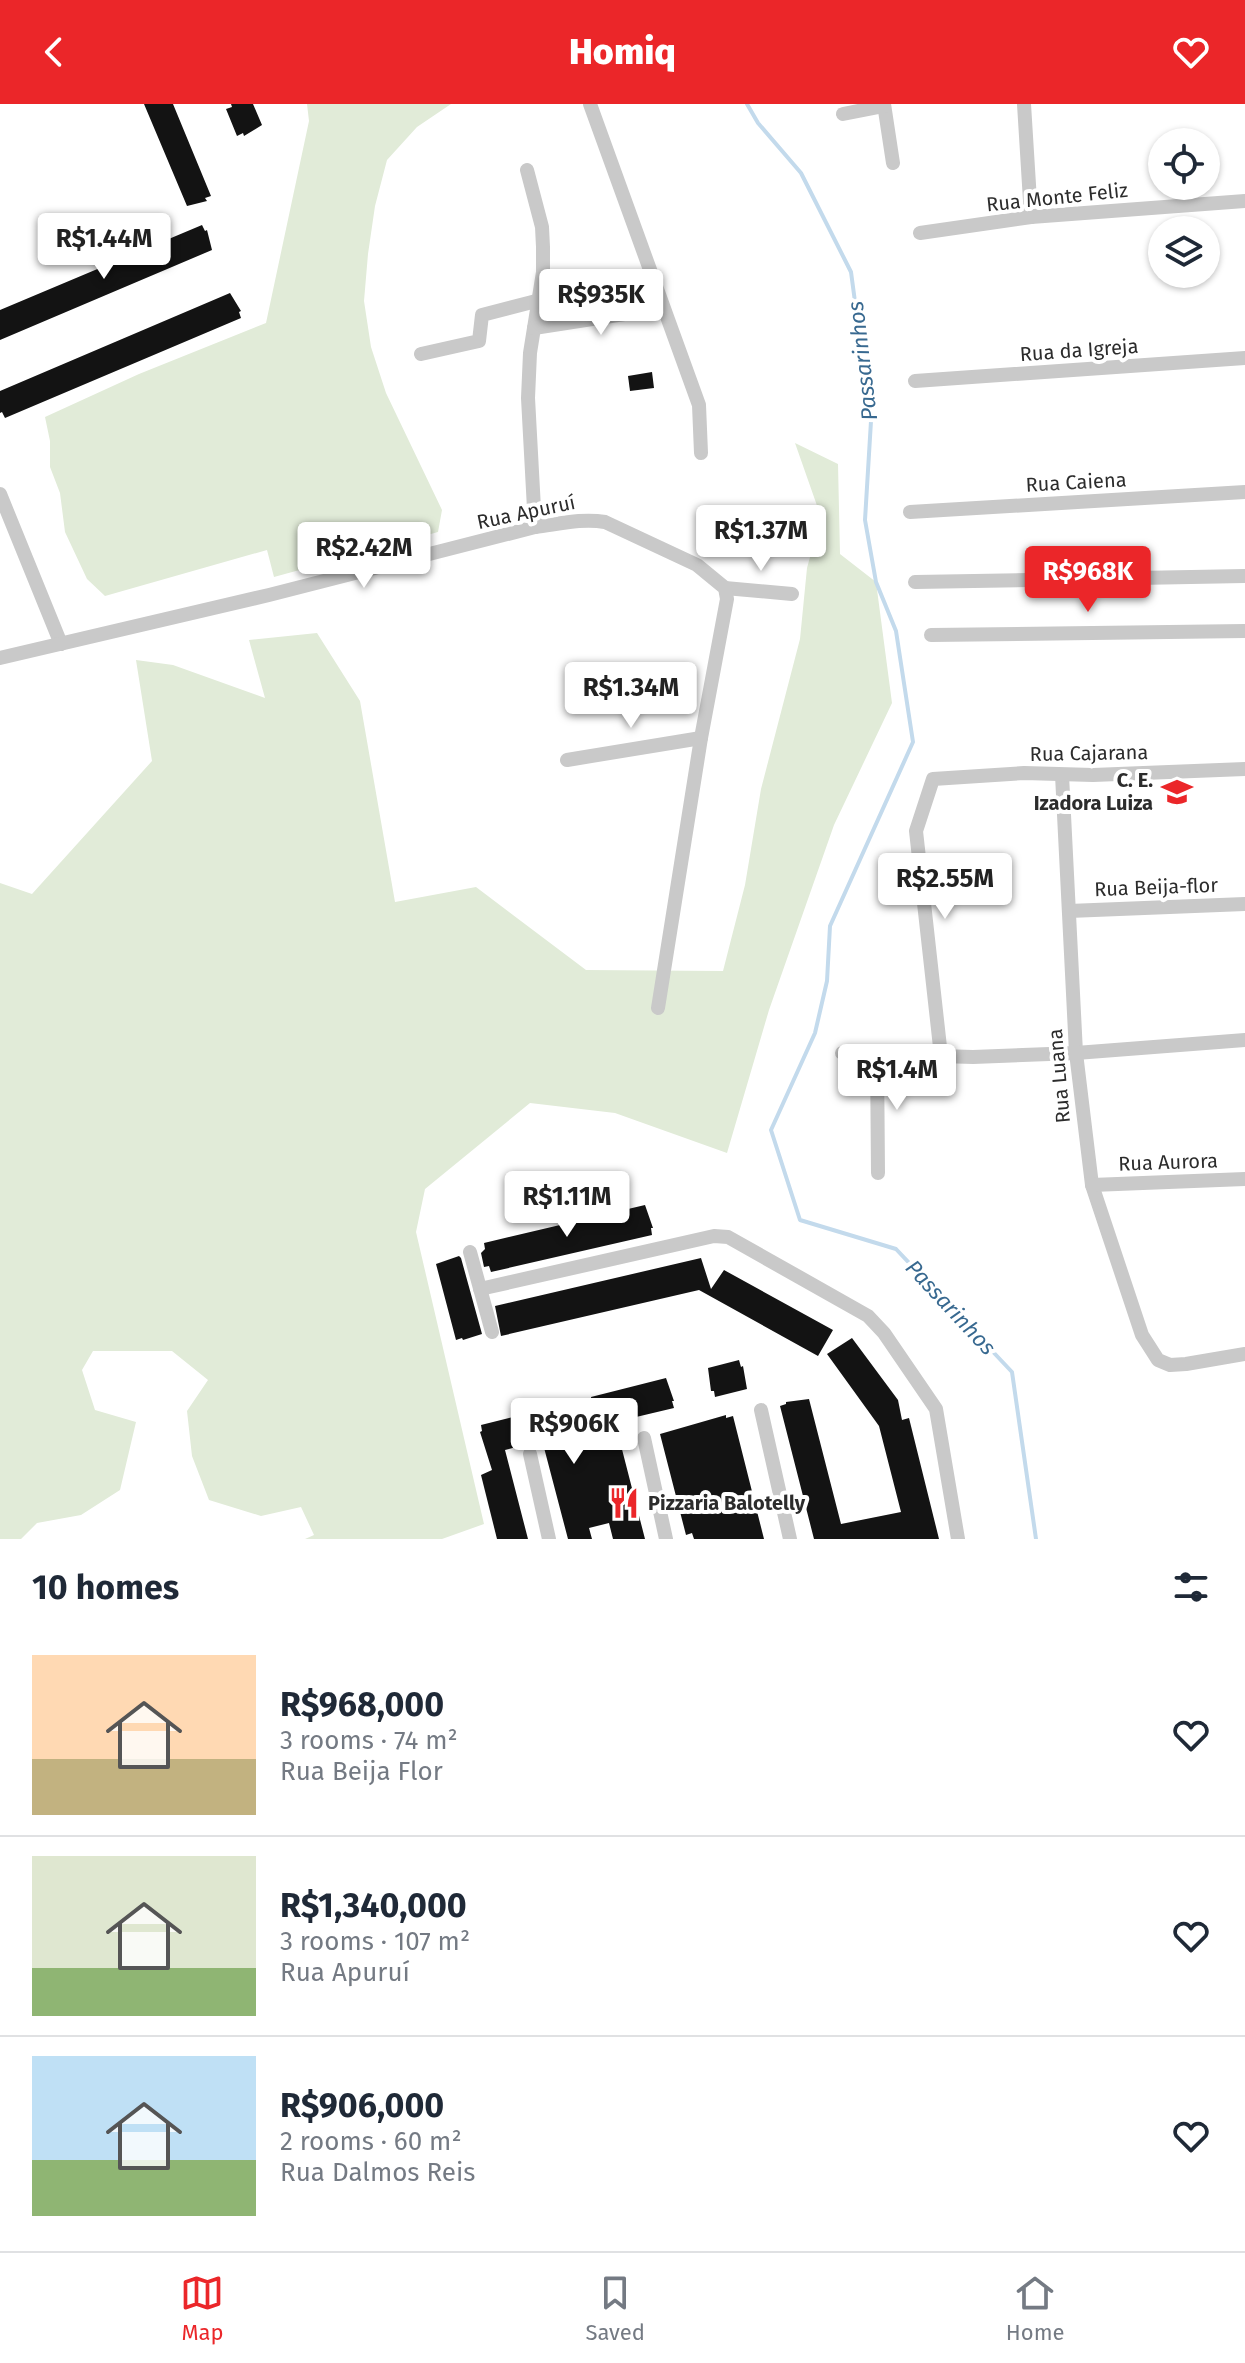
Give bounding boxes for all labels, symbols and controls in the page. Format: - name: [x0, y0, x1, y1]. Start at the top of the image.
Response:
- icon: back: [32, 30, 76, 74]
- text: Homiq: [569, 30, 676, 74]
- icon: heart: [1169, 30, 1213, 74]
- map controls: [1148, 128, 1220, 288]
- button: locate: [1148, 128, 1220, 200]
- street label: Rua Monte Feliz: [985, 178, 1129, 216]
- pin: R$1.44M: [30, 213, 178, 281]
- button: layers: [1148, 216, 1220, 288]
- text: R$1.44M: [56, 223, 152, 254]
- pin: R$935K: [536, 269, 666, 337]
- text: R$935K: [557, 279, 645, 310]
- water label: Passarinhos: [842, 300, 883, 422]
- street label: Rua da Igreja: [1019, 334, 1139, 366]
- street label: Rua Caiena: [1025, 467, 1127, 497]
- street label: Rua Apuruí: [475, 490, 578, 534]
- pin: R$1.37M: [687, 505, 835, 573]
- text: R$1.37M: [714, 515, 808, 546]
- pin: R$2.42M: [290, 522, 438, 590]
- text: R$2.42M: [316, 532, 412, 563]
- pin: R$968K: [1023, 546, 1153, 614]
- text: R$968K: [1043, 556, 1133, 587]
- pin: R$1.34M: [557, 662, 705, 730]
- text: R$1.34M: [583, 672, 679, 703]
- street label: Rua Cajarana: [1030, 740, 1148, 766]
- place label: C. E. Izadora Luiza: [1034, 768, 1153, 815]
- school or university icon: C. E. Izadora Luiza: [1160, 775, 1194, 809]
- pin: R$2.55M: [871, 853, 1019, 921]
- text: R$2.55M: [896, 863, 994, 894]
- street label: Rua Beija-flor: [1094, 873, 1219, 901]
- street label: Rua Luana: [1043, 1028, 1075, 1124]
- pin: R$1.4M: [832, 1044, 962, 1112]
- text: R$1.4M: [856, 1054, 938, 1085]
- street label: Rua Aurora: [1118, 1148, 1218, 1176]
- pin: R$1.11M: [493, 1171, 641, 1239]
- text: R$1.11M: [523, 1181, 611, 1212]
- water label: Passarinhos: [900, 1254, 1001, 1360]
- pin: R$906K: [509, 1398, 639, 1466]
- text: R$906K: [529, 1408, 619, 1439]
- restaurant icon: Pizzaria Balotelly: [607, 1486, 641, 1520]
- place label: Pizzaria Balotelly: [648, 1491, 806, 1515]
- icon: filters: [1169, 1565, 1213, 1609]
- text: 10 homes: [32, 1567, 179, 1608]
- text: R$968,000: [280, 1684, 444, 1725]
- icon: home: [96, 1687, 192, 1783]
- icon: heart: [1169, 1713, 1213, 1757]
- text: 3 rooms · 74 m²: [280, 1725, 458, 1756]
- text: Rua Beija Flor: [280, 1756, 443, 1787]
- text: R$1,340,000: [280, 1885, 467, 1926]
- icon: home: [96, 1888, 192, 1984]
- icon: heart: [1169, 1914, 1213, 1958]
- text: 3 rooms · 107 m²: [280, 1926, 470, 1957]
- text: Rua Apuruí: [280, 1957, 410, 1988]
- text: R$906,000: [280, 2085, 444, 2126]
- icon: home: [96, 2088, 192, 2184]
- icon: heart: [1169, 2114, 1213, 2158]
- text: 2 rooms · 60 m²: [280, 2126, 462, 2157]
- text: Rua Dalmos Reis: [280, 2157, 475, 2188]
- tab: Map: [180, 2271, 224, 2346]
- tab: Saved: [585, 2271, 645, 2346]
- tab: Home: [1006, 2271, 1065, 2346]

